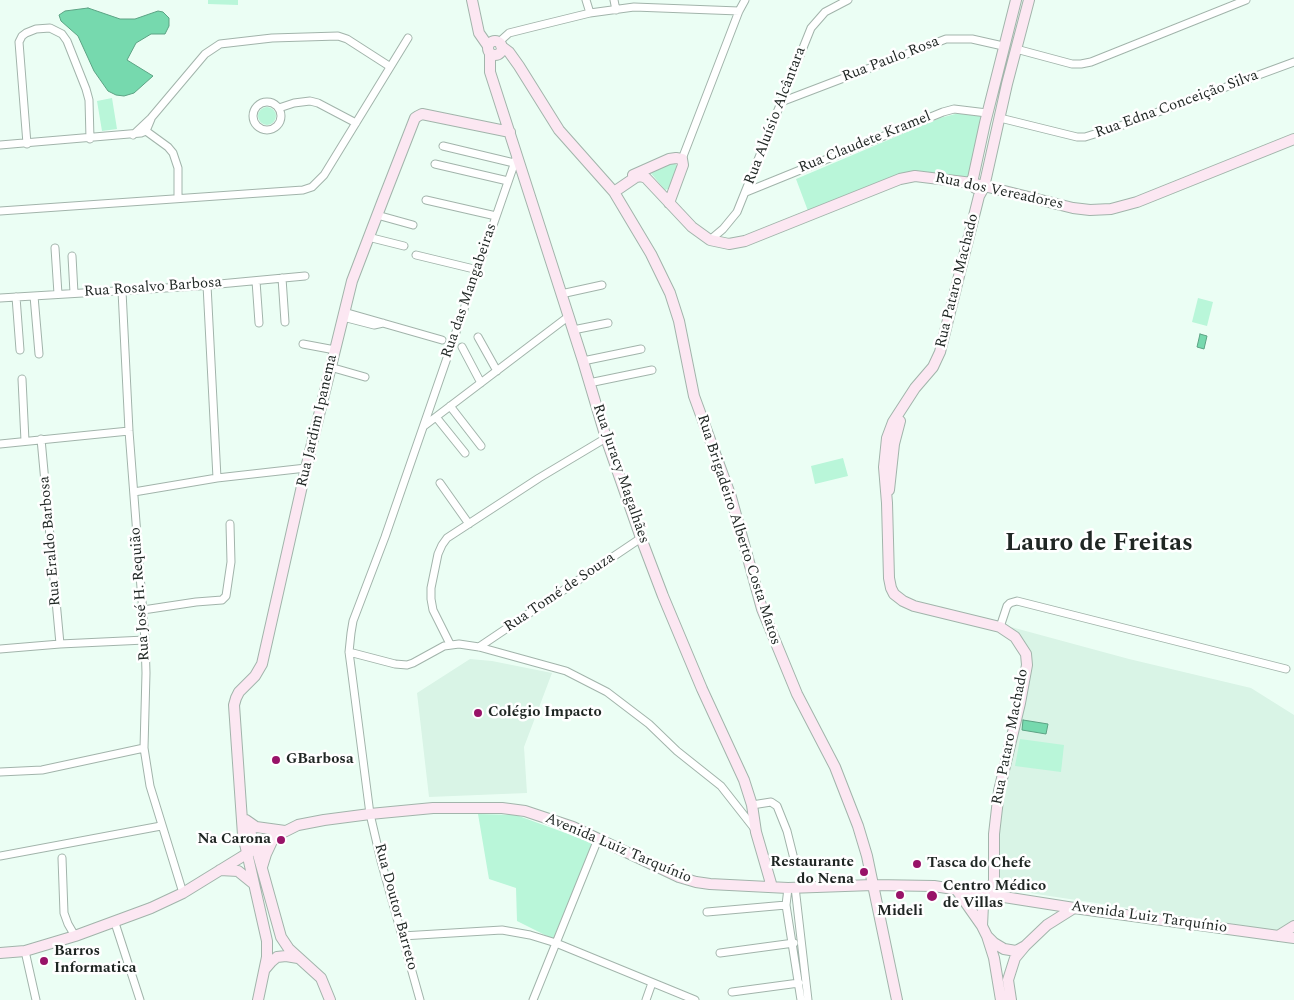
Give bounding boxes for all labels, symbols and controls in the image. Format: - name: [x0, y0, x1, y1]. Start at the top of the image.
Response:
- street label: Rua Paulo Rosa: [840, 33, 942, 87]
- street label: Rua Aluísio Alcântara: [741, 45, 811, 187]
- street label: Rua Edna Conceição Silva: [1093, 67, 1261, 143]
- street label: Rua Claudete Kramel: [796, 108, 934, 178]
- street label: Rua dos Vereadores: [933, 170, 1065, 214]
- street label: Rua Pataro Machado: [933, 212, 983, 350]
- street label: Rua das Mangabeiras: [438, 221, 502, 361]
- street label: Rua Rosalvo Barbosa: [83, 274, 223, 302]
- street label: Rua Jardim Ipanema: [294, 353, 342, 489]
- street label: Rua Juracy Magalhães: [588, 402, 652, 546]
- street label: Rua Brigadeiro Alberto Costa Matos: [692, 413, 784, 647]
- street label: Rua Eraldo Barbosa: [36, 475, 66, 607]
- street label: Rua José H. Requião: [127, 526, 155, 662]
- district label: Lauro de Freitas: [1005, 530, 1193, 560]
- street label: Rua Tomé de Souza: [501, 549, 619, 637]
- street label: Rua Pataro Machado: [989, 668, 1033, 806]
- place label: Colégio Impacto: [488, 704, 602, 722]
- marker: Colégio Impacto: [472, 707, 484, 719]
- place label: GBarbosa: [286, 751, 354, 769]
- marker: GBarbosa: [270, 754, 282, 766]
- street label: Avenida Luiz Tarquínio: [542, 810, 694, 888]
- place label: Na Carona: [197, 831, 271, 849]
- marker: Na Carona: [275, 834, 287, 846]
- street label: Rua Doutor Barreto: [369, 842, 421, 972]
- place label: Restaurante do Nena: [770, 854, 854, 889]
- place label: Tasca do Chefe: [927, 855, 1031, 873]
- marker: Tasca do Chefe: [911, 858, 923, 870]
- marker: Restaurante do Nena: [858, 866, 870, 878]
- place label: Centro Médico de Villas: [943, 878, 1046, 913]
- marker: Mideli: [894, 889, 906, 901]
- marker: Centro Médico de Villas: [925, 889, 939, 903]
- street label: Avenida Luiz Tarquínio: [1070, 898, 1228, 938]
- place label: Mideli: [877, 903, 923, 921]
- place label: Barros Informatica: [54, 943, 136, 978]
- marker: Barros Informatica: [38, 955, 50, 967]

